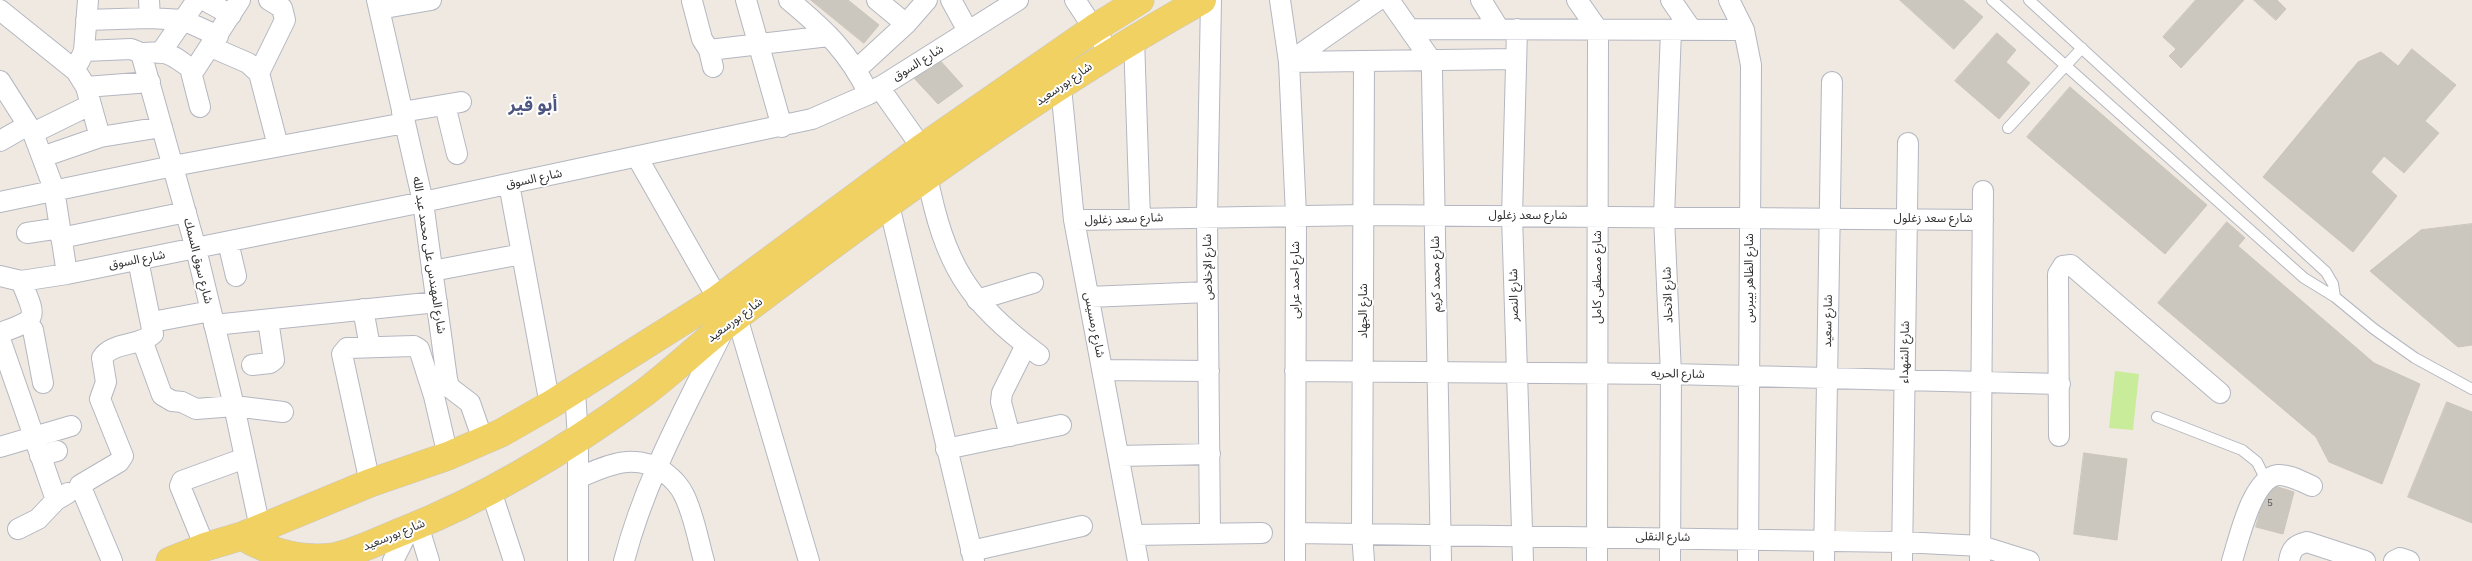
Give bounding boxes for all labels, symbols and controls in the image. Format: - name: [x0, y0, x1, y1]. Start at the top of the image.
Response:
- street label: شارع السوق: [890, 42, 946, 84]
- street label: شارع بورسعيد: [1033, 59, 1095, 109]
- district label: أبو قير: [509, 95, 557, 117]
- street label: شارع السوق: [504, 166, 564, 192]
- street label: شارع المهندس على محمد عبد الله: [409, 175, 449, 335]
- street label: شارع سعد زغلول: [1489, 209, 1567, 223]
- street label: شارع سعد زغلول: [1084, 210, 1164, 228]
- street label: شارع سعد زغلول: [1894, 212, 1972, 226]
- street label: شارع سوق السمك: [180, 217, 216, 305]
- street label: شارع مصطفى كامل: [1591, 230, 1605, 324]
- street label: شارع الظاهر بيبرس: [1743, 233, 1757, 323]
- street label: شارع الإخلاص: [1200, 234, 1216, 300]
- street label: شارع محمد كريم: [1428, 236, 1444, 312]
- street label: شارع احمد عرابى: [1289, 241, 1303, 319]
- street label: شارع السوق: [107, 247, 167, 273]
- street label: شارع الاتحاد: [1660, 267, 1676, 323]
- street label: شارع النصر: [1506, 269, 1522, 321]
- street label: شارع الجهاد: [1357, 283, 1371, 339]
- street label: شارع رمسيس: [1081, 291, 1107, 359]
- street label: شارع بورسعيد: [704, 294, 766, 346]
- street label: شارع سعيد: [1820, 295, 1836, 347]
- street label: شارع الشهداء: [1897, 321, 1913, 383]
- street label: شارع الحريه: [1651, 366, 1705, 382]
- house number: 5: [2267, 497, 2273, 509]
- street label: شارع بورسعيد: [361, 516, 427, 554]
- street label: شارع النقلى: [1636, 529, 1690, 545]

